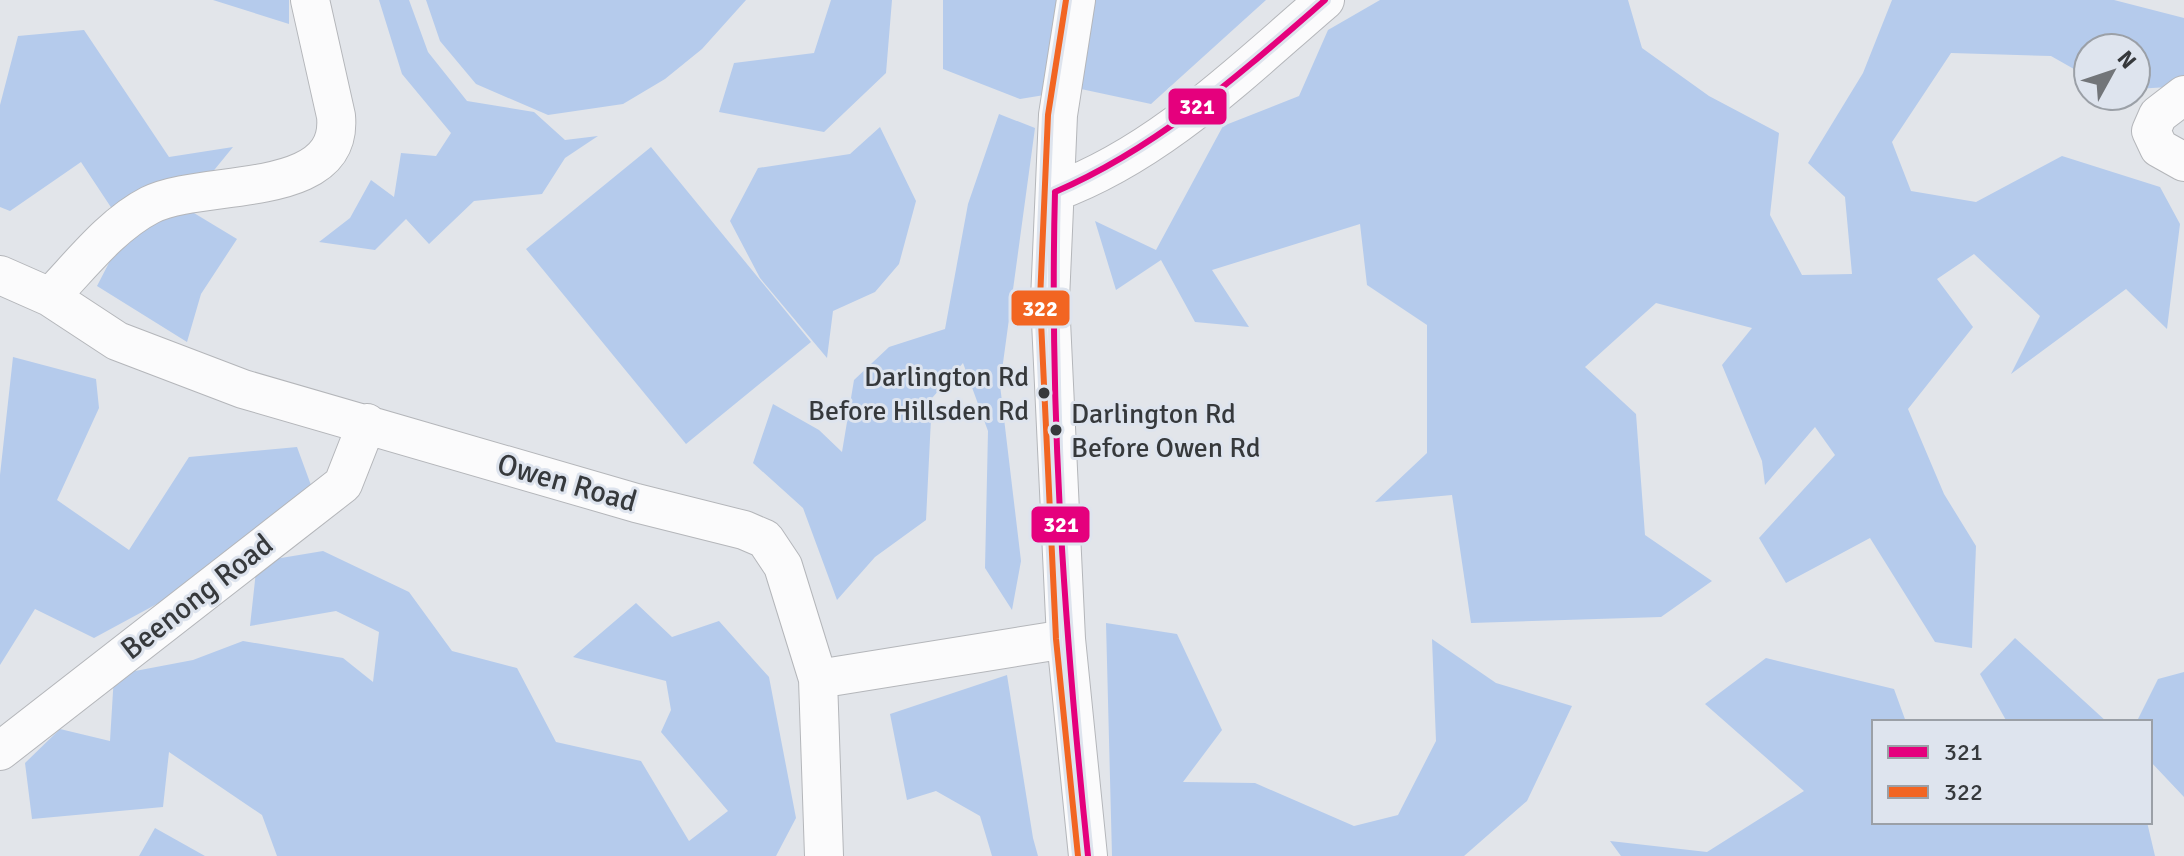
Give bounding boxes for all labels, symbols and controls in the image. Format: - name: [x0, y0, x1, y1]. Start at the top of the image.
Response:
- north arrow: [2072, 32, 2152, 112]
- text: N: [2112, 45, 2142, 74]
- line badge: 321: [1167, 87, 1228, 126]
- text: 321: [1179, 93, 1215, 120]
- line badge: 322: [1010, 289, 1071, 327]
- text: 322: [1022, 295, 1058, 322]
- place label: Darlington Rd Before Hillsden Rd: [808, 360, 1029, 428]
- marker: Darlington Rd Before Hillsden Rd: [1036, 385, 1052, 401]
- place label: Darlington Rd Before Owen Rd: [1071, 397, 1261, 465]
- marker: Darlington Rd Before Owen Rd: [1048, 422, 1064, 438]
- street label: Owen Road: [493, 445, 641, 521]
- line badge: 321: [1030, 505, 1091, 544]
- text: 321: [1043, 511, 1079, 538]
- street label: Beenong Road: [113, 526, 281, 668]
- legend: [1872, 720, 2152, 824]
- text: 321: [1944, 737, 1983, 767]
- text: 322: [1944, 777, 1983, 807]

